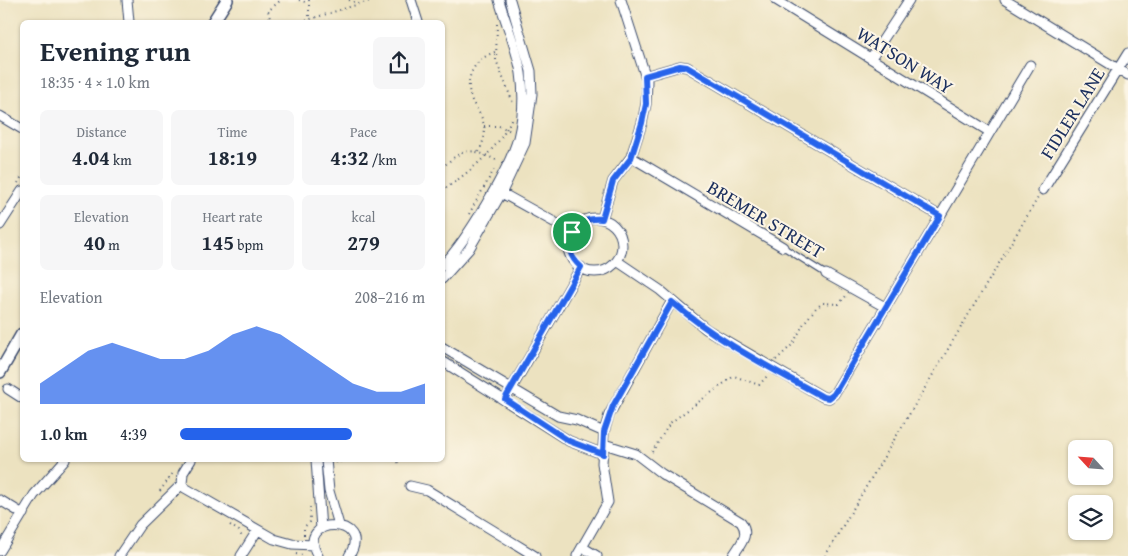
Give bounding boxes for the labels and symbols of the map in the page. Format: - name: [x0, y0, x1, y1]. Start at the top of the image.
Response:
- street label: WATSON WAY: [851, 19, 959, 101]
- street label: FIDLER LANE: [1033, 61, 1111, 164]
- street label: BREMER STREET: [702, 173, 830, 265]
- pin: [551, 211, 593, 253]
- north arrow: [1068, 440, 1112, 485]

